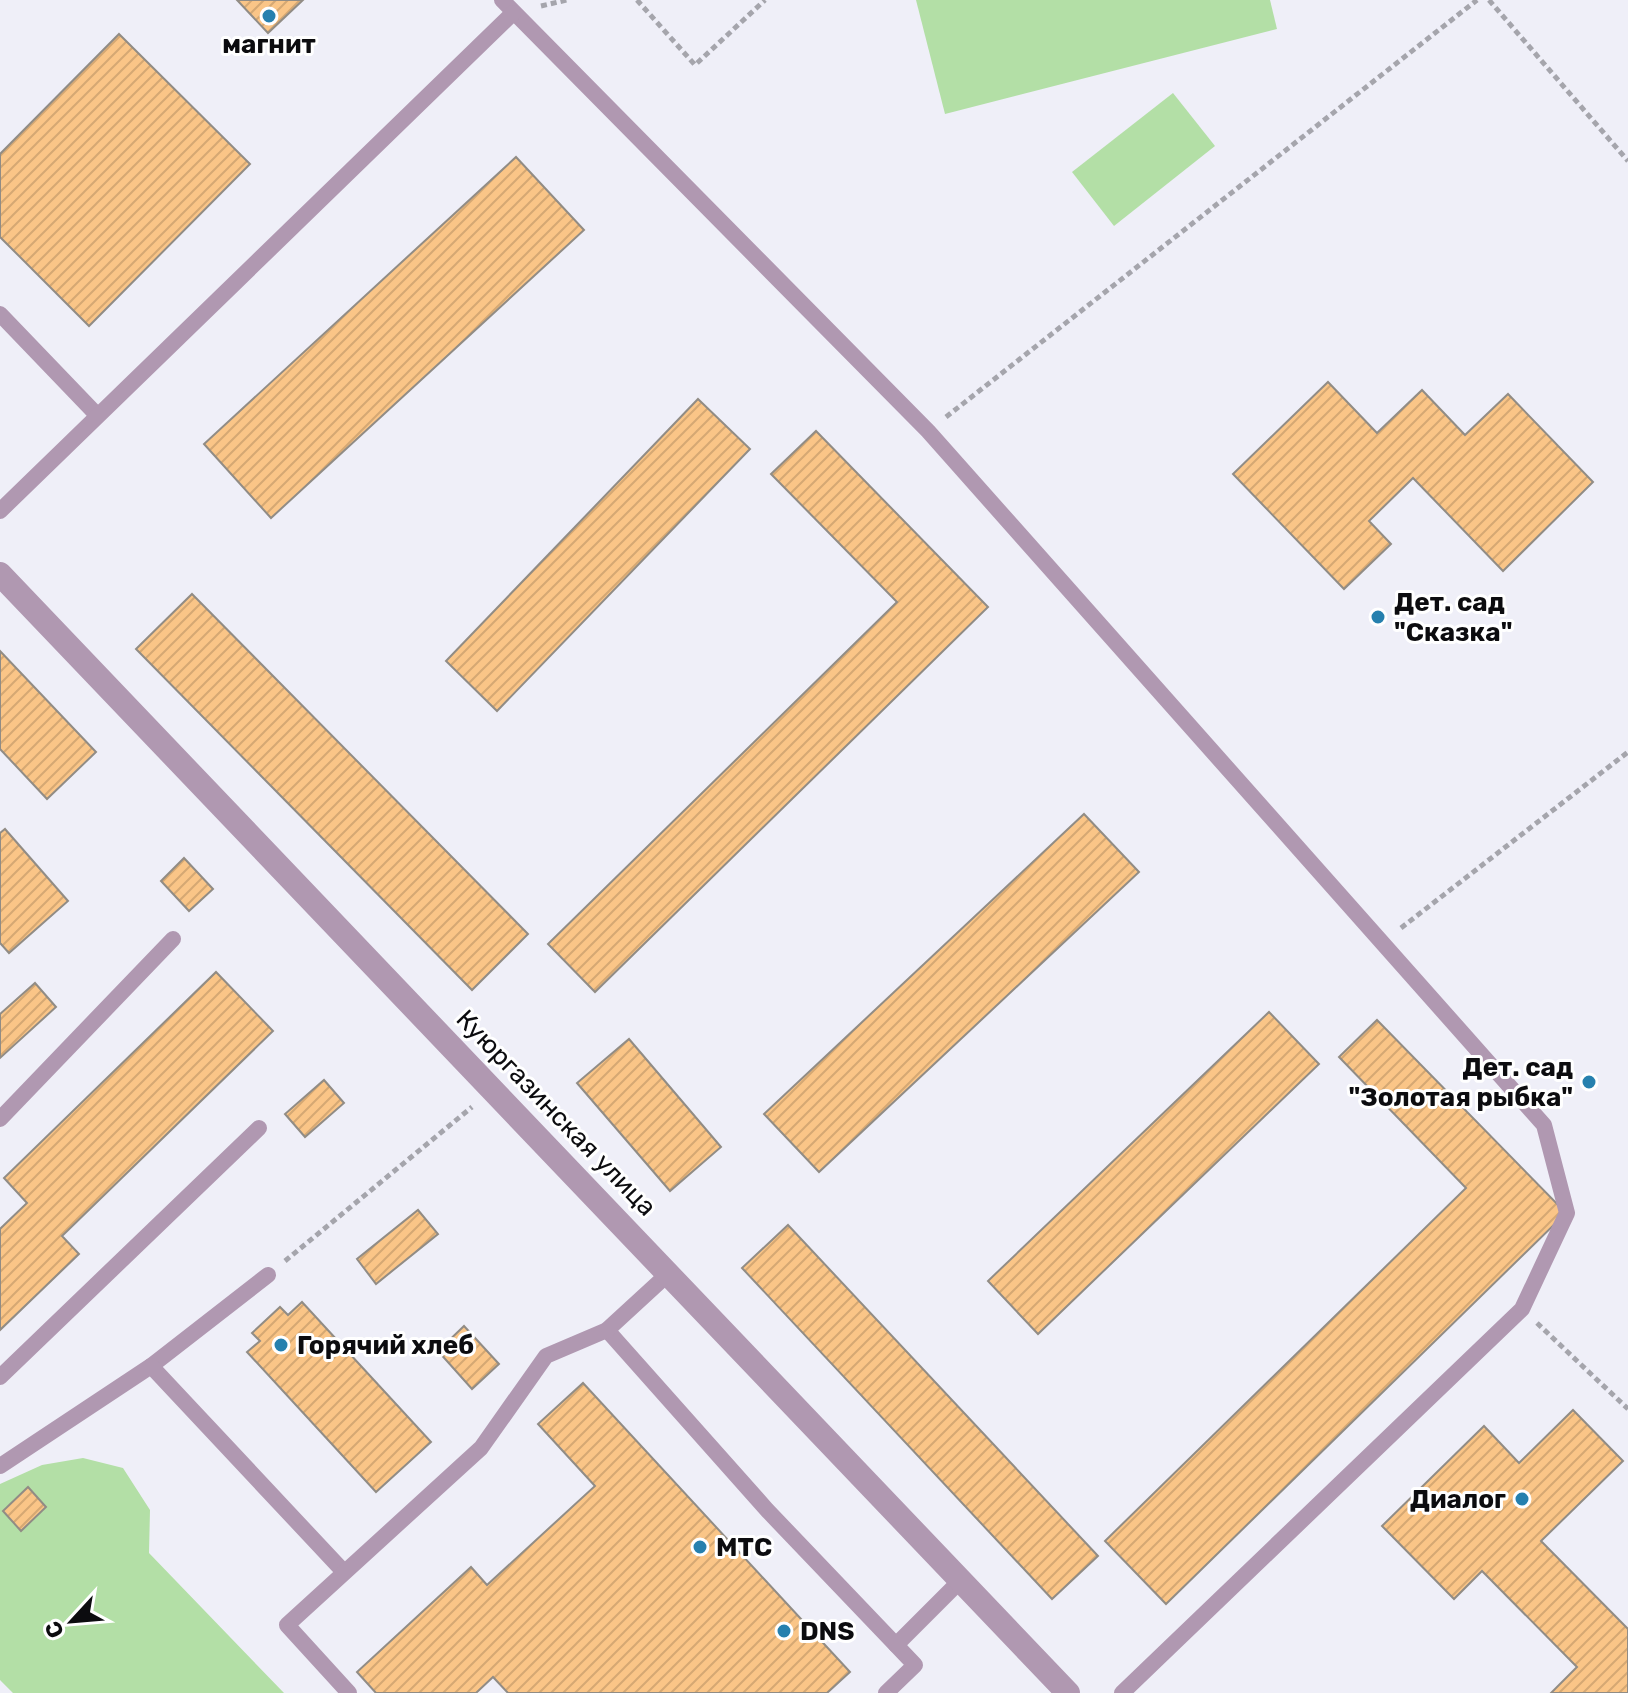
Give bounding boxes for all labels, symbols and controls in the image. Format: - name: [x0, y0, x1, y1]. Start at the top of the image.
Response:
- marker: магнит: [260, 7, 278, 25]
- place label: магнит: [222, 29, 316, 60]
- place label: Дет. сад "Сказка": [1394, 587, 1512, 648]
- marker: Дет. сад "Сказка": [1369, 608, 1387, 626]
- street label: Куюргазинская улица: [450, 1004, 662, 1222]
- place label: Дет. сад "Золотая рыбка": [1349, 1052, 1573, 1113]
- marker: Дет. сад "Золотая рыбка": [1580, 1073, 1598, 1091]
- place label: Горячий хлеб: [297, 1330, 474, 1361]
- marker: Горячий хлеб: [272, 1336, 290, 1354]
- place label: Диалог: [1410, 1484, 1506, 1515]
- marker: Диалог: [1513, 1490, 1531, 1508]
- place label: МТС: [716, 1532, 772, 1563]
- marker: МТС: [691, 1538, 709, 1556]
- north arrow: [32, 1581, 112, 1661]
- place label: DNS: [800, 1616, 855, 1647]
- text: С: [39, 1617, 70, 1642]
- marker: DNS: [775, 1622, 793, 1640]

